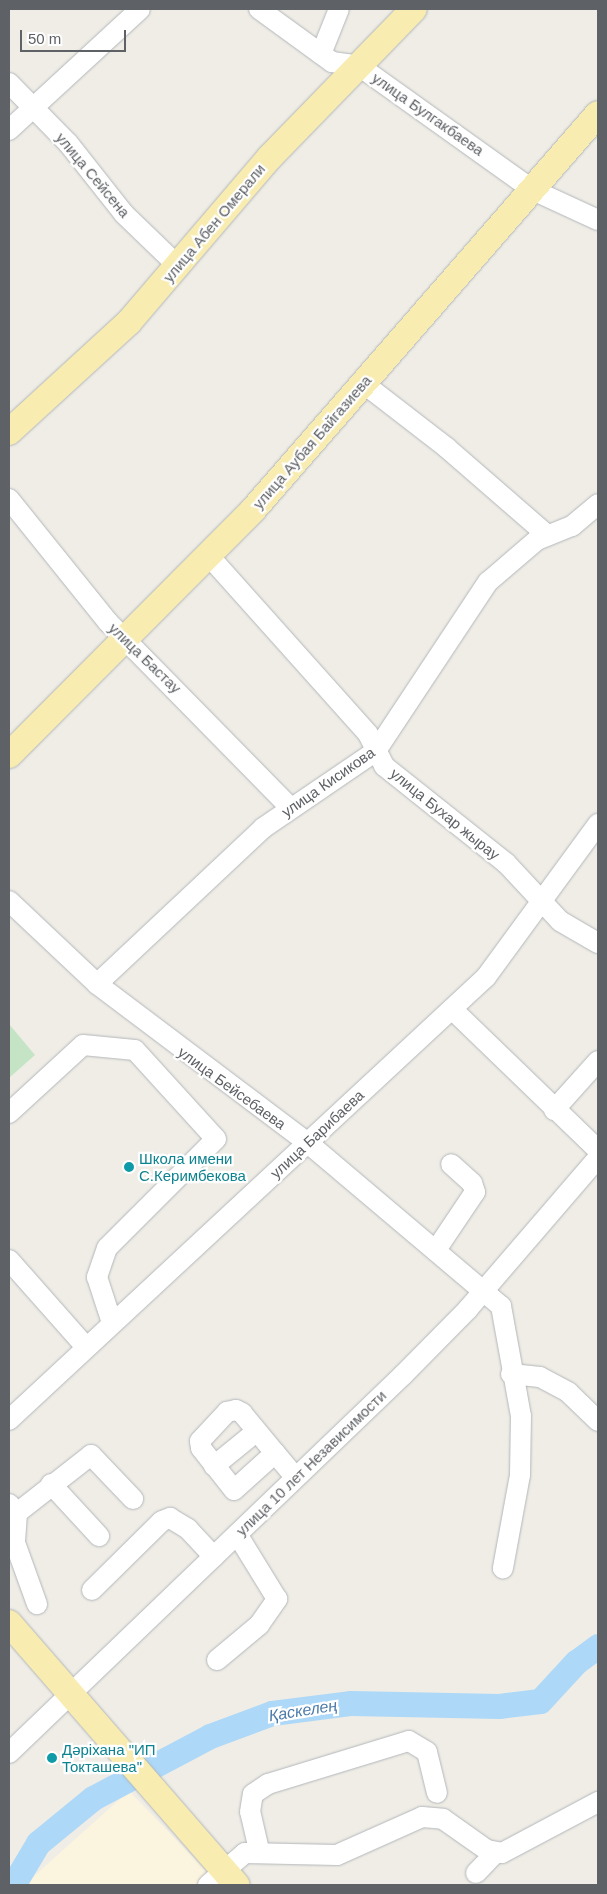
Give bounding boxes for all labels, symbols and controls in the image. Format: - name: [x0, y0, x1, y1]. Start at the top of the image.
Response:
- scale bar: [22, 20, 129, 52]
- text: 50 m: [28, 30, 61, 47]
- street label: улица Булгакбаева: [369, 69, 487, 159]
- street label: улица Сейсена: [52, 129, 134, 221]
- street label: улица Абен Омерали: [159, 160, 269, 286]
- street label: улица Аубая Байгазиева: [249, 371, 375, 513]
- street label: улица Бастау: [105, 619, 185, 697]
- street label: улица Кисикова: [278, 743, 378, 821]
- street label: улица Бухар жырау: [387, 764, 503, 864]
- street label: улица Бейсебаева: [175, 1043, 289, 1133]
- street label: улица Барибаева: [266, 1086, 368, 1182]
- place label: Школа имени С.Керимбекова: [139, 1149, 246, 1184]
- marker: Школа имени С.Керимбекова: [123, 1161, 135, 1173]
- street label: улица 10 лет Независимости: [232, 1387, 390, 1539]
- water label: Қаскелең: [267, 1696, 339, 1726]
- place label: Дәріхана "ИП Токташева": [62, 1740, 156, 1775]
- marker: Дәріхана "ИП Токташева": [46, 1752, 58, 1764]

